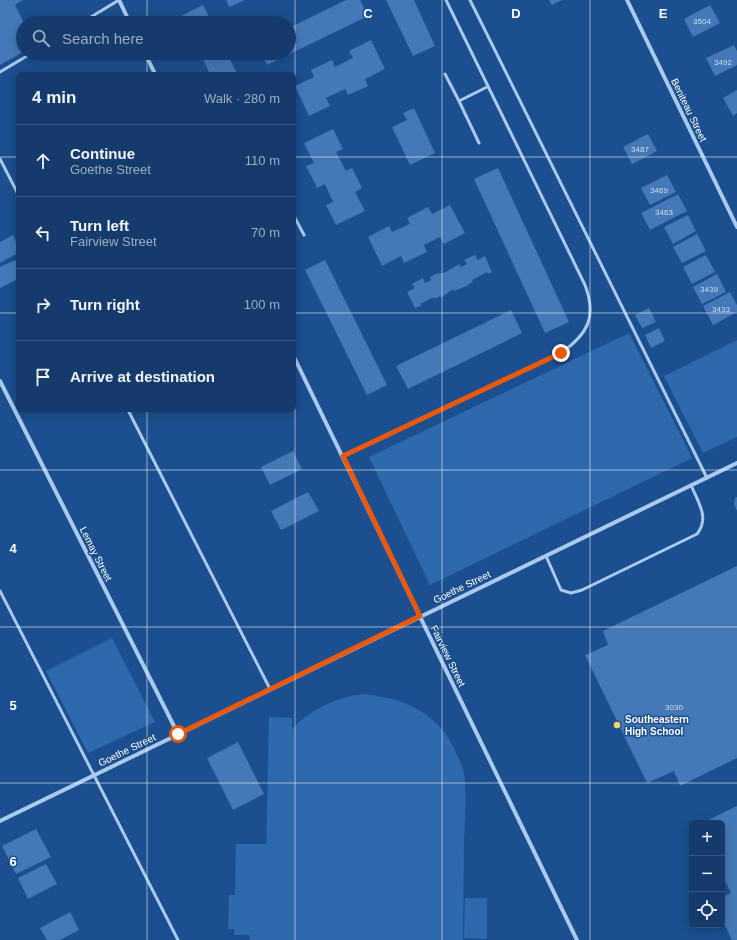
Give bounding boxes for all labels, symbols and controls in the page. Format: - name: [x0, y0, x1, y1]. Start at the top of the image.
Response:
- text: C: [363, 6, 373, 21]
- text: D: [511, 6, 521, 21]
- text: E: [659, 6, 668, 21]
- search box: [16, 16, 296, 60]
- house number: 3504: [693, 17, 711, 26]
- icon: search: [30, 27, 52, 49]
- text: Search here: [62, 30, 144, 47]
- house number: 3492: [714, 58, 732, 67]
- street label: Beniteau Street: [669, 77, 709, 144]
- text: 4 min: [32, 88, 76, 107]
- text: Walk · 280 m: [204, 91, 280, 106]
- text: Continue: [70, 145, 135, 162]
- house number: 3487: [631, 145, 649, 154]
- icon: ahead: [32, 150, 54, 172]
- text: 110 m: [245, 153, 280, 168]
- text: Goethe Street: [70, 162, 151, 177]
- house number: 3469: [650, 186, 668, 195]
- house number: 3463: [655, 208, 673, 217]
- text: Turn left: [70, 217, 129, 234]
- icon: left: [32, 222, 54, 244]
- text: 70 m: [251, 225, 280, 240]
- text: Fairview Street: [70, 234, 157, 249]
- house number: 3439: [700, 285, 718, 294]
- icon: right: [32, 294, 54, 316]
- text: Turn right: [70, 296, 140, 313]
- text: 100 m: [244, 297, 280, 312]
- house number: 3433: [712, 305, 730, 314]
- route end: [552, 344, 570, 362]
- icon: arrive: [32, 366, 54, 388]
- text: Arrive at destination: [70, 368, 215, 385]
- street label: Lemay Street: [78, 525, 114, 583]
- text: 4: [9, 541, 17, 556]
- street label: Goethe Street: [432, 568, 493, 606]
- street label: Fairview Street: [428, 624, 468, 689]
- text: 5: [9, 698, 17, 713]
- house number: 3030: [665, 703, 683, 712]
- place label: Southeastern High School: [625, 714, 689, 737]
- marker: Southeastern High School: [612, 720, 622, 730]
- route start: [169, 725, 187, 743]
- street label: Goethe Street: [97, 731, 158, 769]
- map controls: [689, 820, 725, 928]
- button: +: [689, 820, 725, 856]
- text: 6: [9, 854, 17, 869]
- button: −: [689, 856, 725, 892]
- button: locate: [689, 892, 725, 928]

